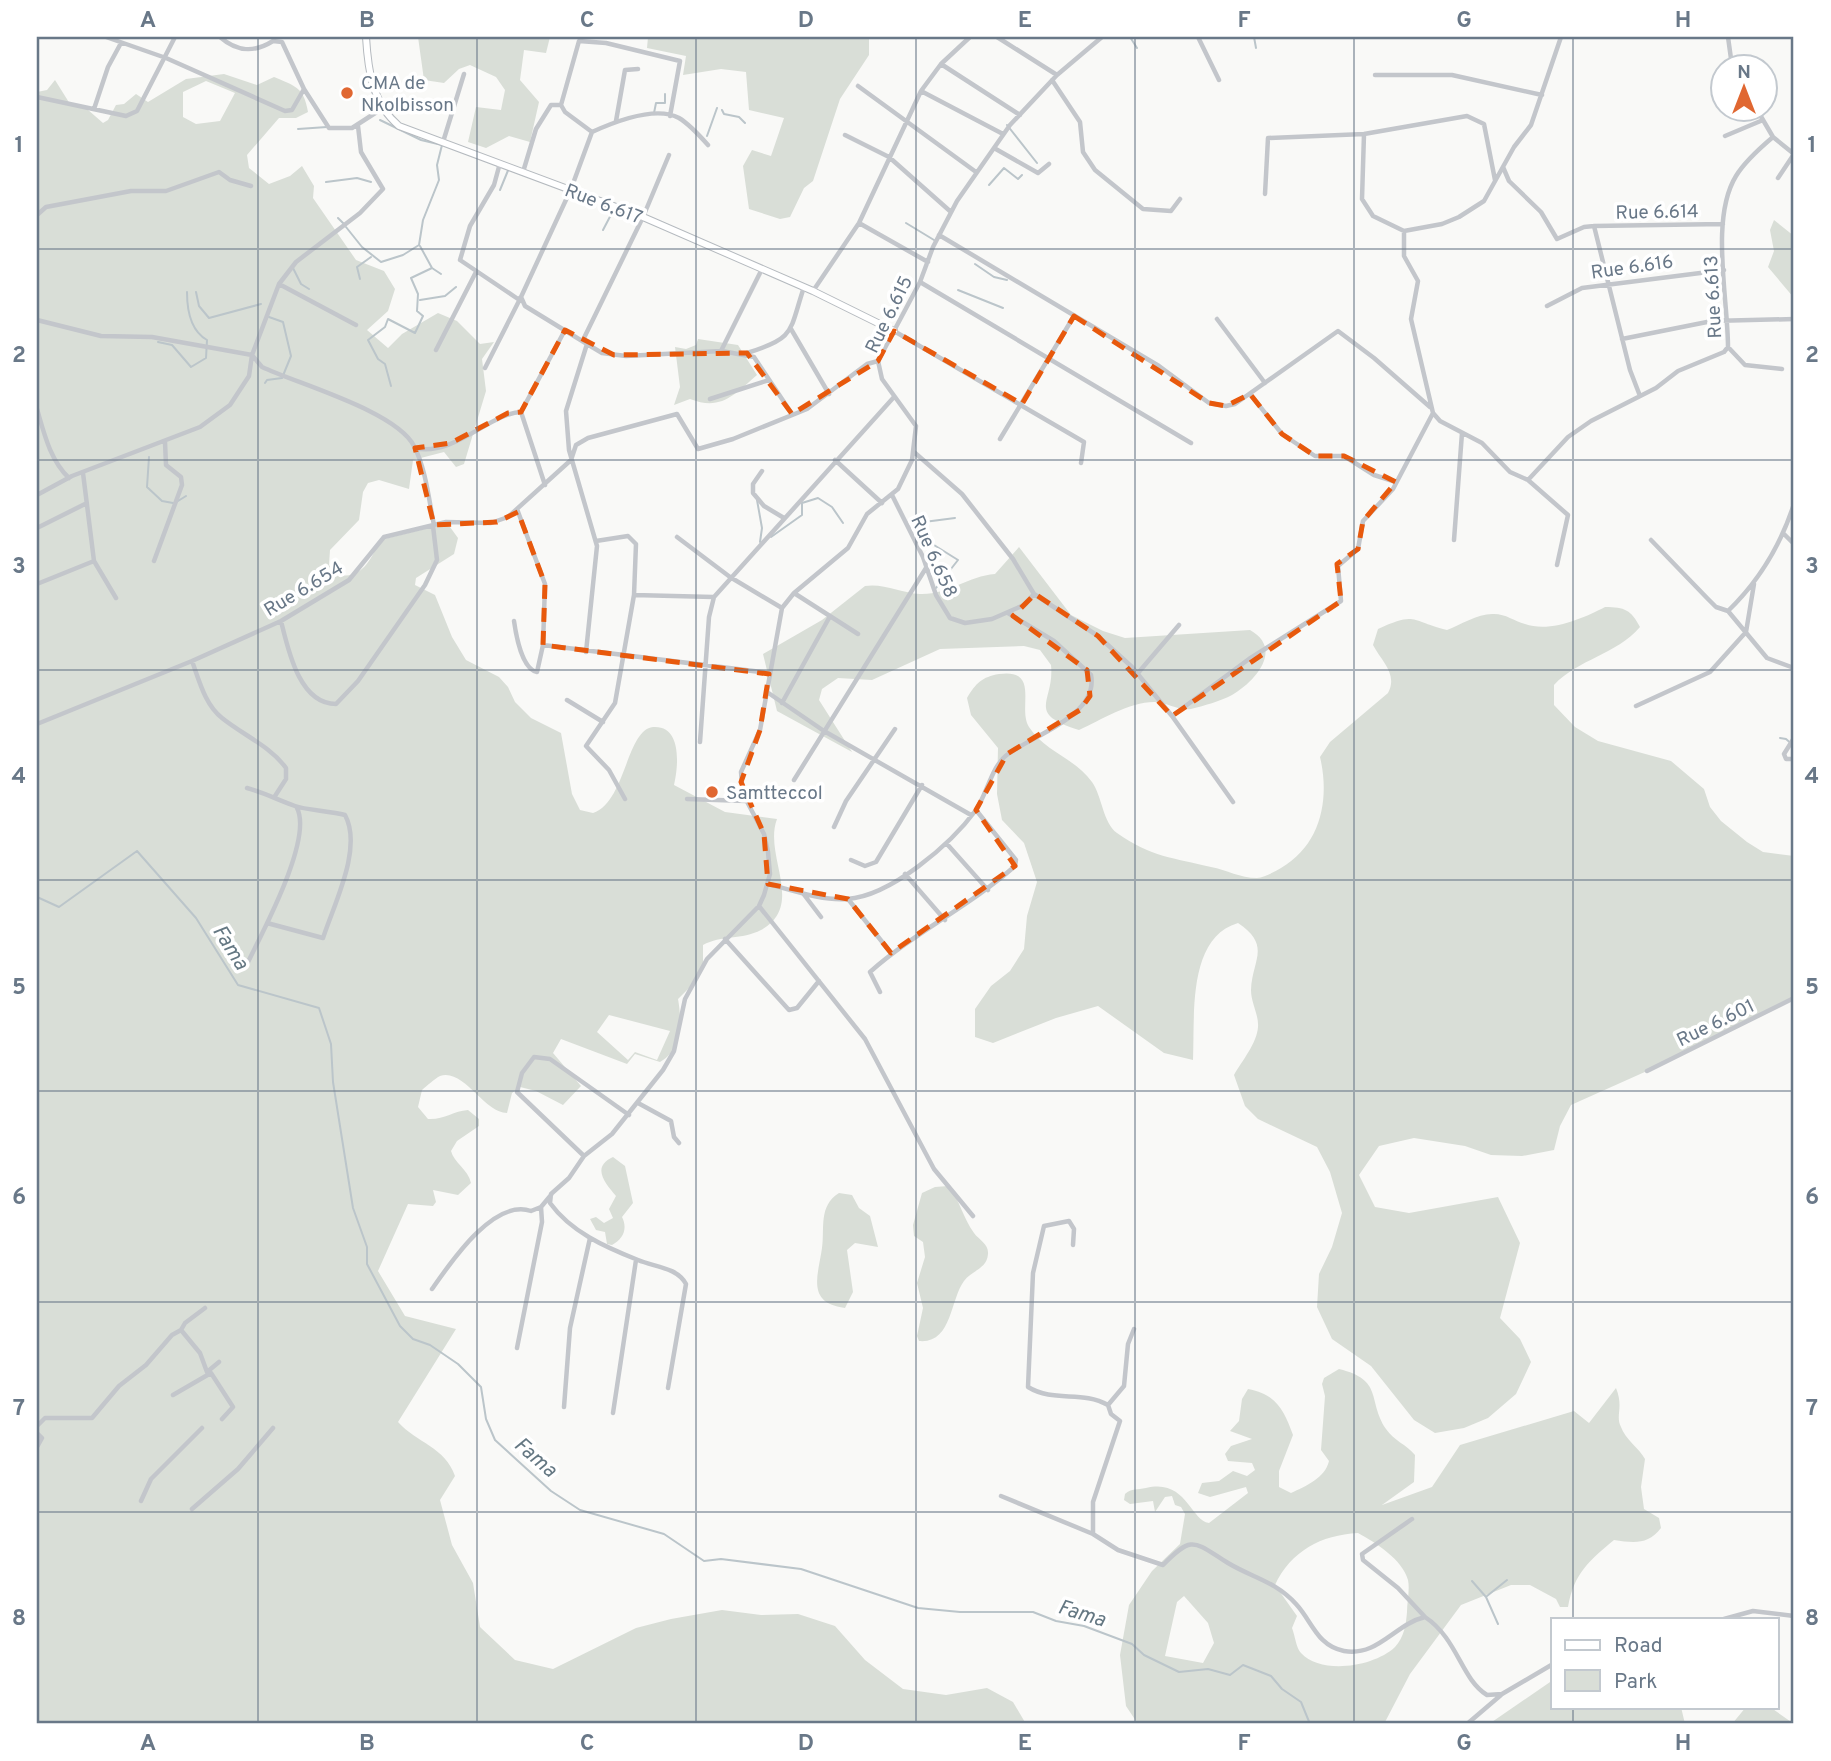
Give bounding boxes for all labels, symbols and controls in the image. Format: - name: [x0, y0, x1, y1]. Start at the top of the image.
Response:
- text: A: [140, 7, 156, 36]
- text: B: [359, 7, 375, 36]
- text: C: [580, 7, 594, 36]
- text: D: [798, 7, 814, 36]
- text: E: [1018, 7, 1032, 36]
- text: F: [1237, 7, 1251, 36]
- text: G: [1456, 7, 1472, 36]
- text: H: [1675, 7, 1691, 36]
- north arrow: [1708, 52, 1778, 122]
- text: N: [1737, 61, 1751, 85]
- place label: CMA de Nkolbisson: [361, 72, 454, 118]
- marker: CMA de Nkolbisson: [339, 85, 355, 101]
- text: 1: [14, 132, 24, 161]
- text: 1: [1807, 132, 1817, 161]
- street label: Rue 6.617: [561, 179, 646, 231]
- street label: Rue 6.614: [1615, 200, 1699, 226]
- street label: Rue 6.616: [1589, 250, 1675, 286]
- street label: Rue 6.613: [1700, 255, 1728, 339]
- street label: Rue 6.615: [861, 272, 919, 358]
- text: 2: [12, 342, 26, 371]
- text: 2: [1805, 342, 1819, 371]
- street label: Rue 6.658: [904, 512, 962, 602]
- text: 3: [12, 553, 26, 582]
- text: 3: [1805, 553, 1819, 582]
- street label: Rue 6.654: [260, 557, 348, 623]
- text: 4: [12, 763, 26, 792]
- text: 4: [1805, 763, 1819, 792]
- place label: Samtteccol: [726, 782, 823, 806]
- marker: Samtteccol: [704, 784, 720, 800]
- water label: Fama: [205, 920, 254, 976]
- text: 5: [12, 974, 26, 1003]
- text: 5: [1805, 974, 1819, 1003]
- street label: Rue 6.601: [1673, 995, 1759, 1053]
- text: 6: [12, 1184, 26, 1213]
- text: 6: [1805, 1184, 1819, 1213]
- text: 7: [13, 1395, 25, 1424]
- text: 7: [1806, 1395, 1818, 1424]
- water label: Fama: [508, 1432, 562, 1484]
- water label: Fama: [1054, 1594, 1109, 1634]
- text: 8: [12, 1605, 26, 1634]
- text: 8: [1805, 1605, 1819, 1634]
- legend: [1551, 1618, 1778, 1708]
- text: Road: [1614, 1633, 1663, 1660]
- text: Park: [1614, 1669, 1657, 1696]
- text: A: [140, 1730, 156, 1759]
- text: B: [359, 1730, 375, 1759]
- text: C: [580, 1730, 594, 1759]
- text: D: [798, 1730, 814, 1759]
- text: E: [1018, 1730, 1032, 1759]
- text: F: [1237, 1730, 1251, 1759]
- text: G: [1456, 1730, 1472, 1759]
- text: H: [1675, 1730, 1691, 1759]

